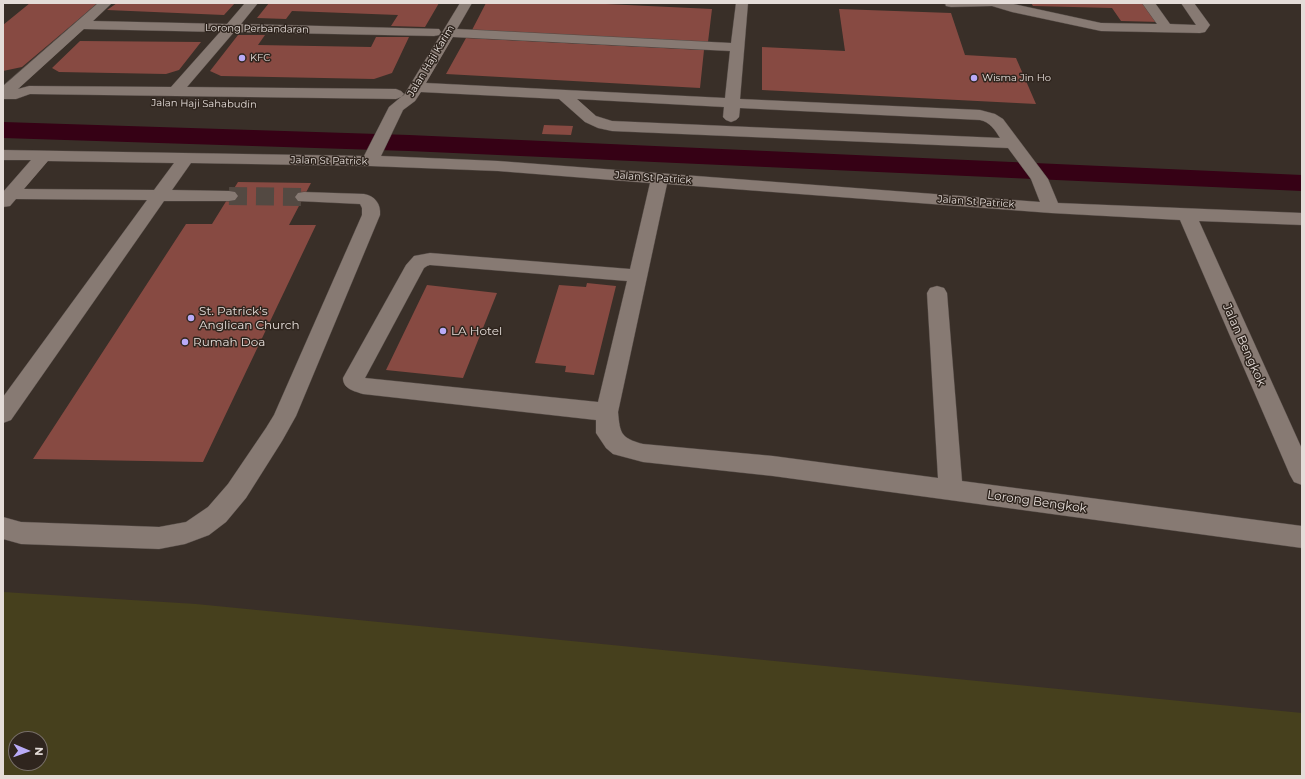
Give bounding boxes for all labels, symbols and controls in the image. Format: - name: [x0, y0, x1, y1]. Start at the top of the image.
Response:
- street label: Lorong Perbandaran: [205, 22, 309, 36]
- street label: Jalan Haji Karim: [405, 23, 457, 99]
- place label: KFC: [250, 52, 270, 64]
- marker: KFC: [237, 53, 247, 63]
- place label: Wisma Jin Ho: [982, 72, 1051, 84]
- marker: Wisma Jin Ho: [969, 73, 979, 83]
- street label: Jalan Haji Sahabudin: [151, 97, 257, 111]
- street label: Jalan St Patrick: [290, 154, 368, 168]
- street label: Jalan St Patrick: [614, 169, 692, 187]
- street label: Jalan St Patrick: [937, 193, 1015, 211]
- street label: Jalan Bengkok: [1219, 301, 1269, 389]
- place label: St. Patrick's Anglican Church: [199, 304, 300, 332]
- marker: St. Patrick's Anglican Church: [186, 313, 196, 323]
- place label: LA Hotel: [451, 324, 502, 338]
- marker: LA Hotel: [438, 326, 448, 336]
- place label: Rumah Doa: [193, 335, 265, 349]
- marker: Rumah Doa: [180, 337, 190, 347]
- street label: Lorong Bengkok: [986, 488, 1088, 516]
- north arrow: [8, 731, 48, 771]
- text: N: [32, 747, 46, 756]

